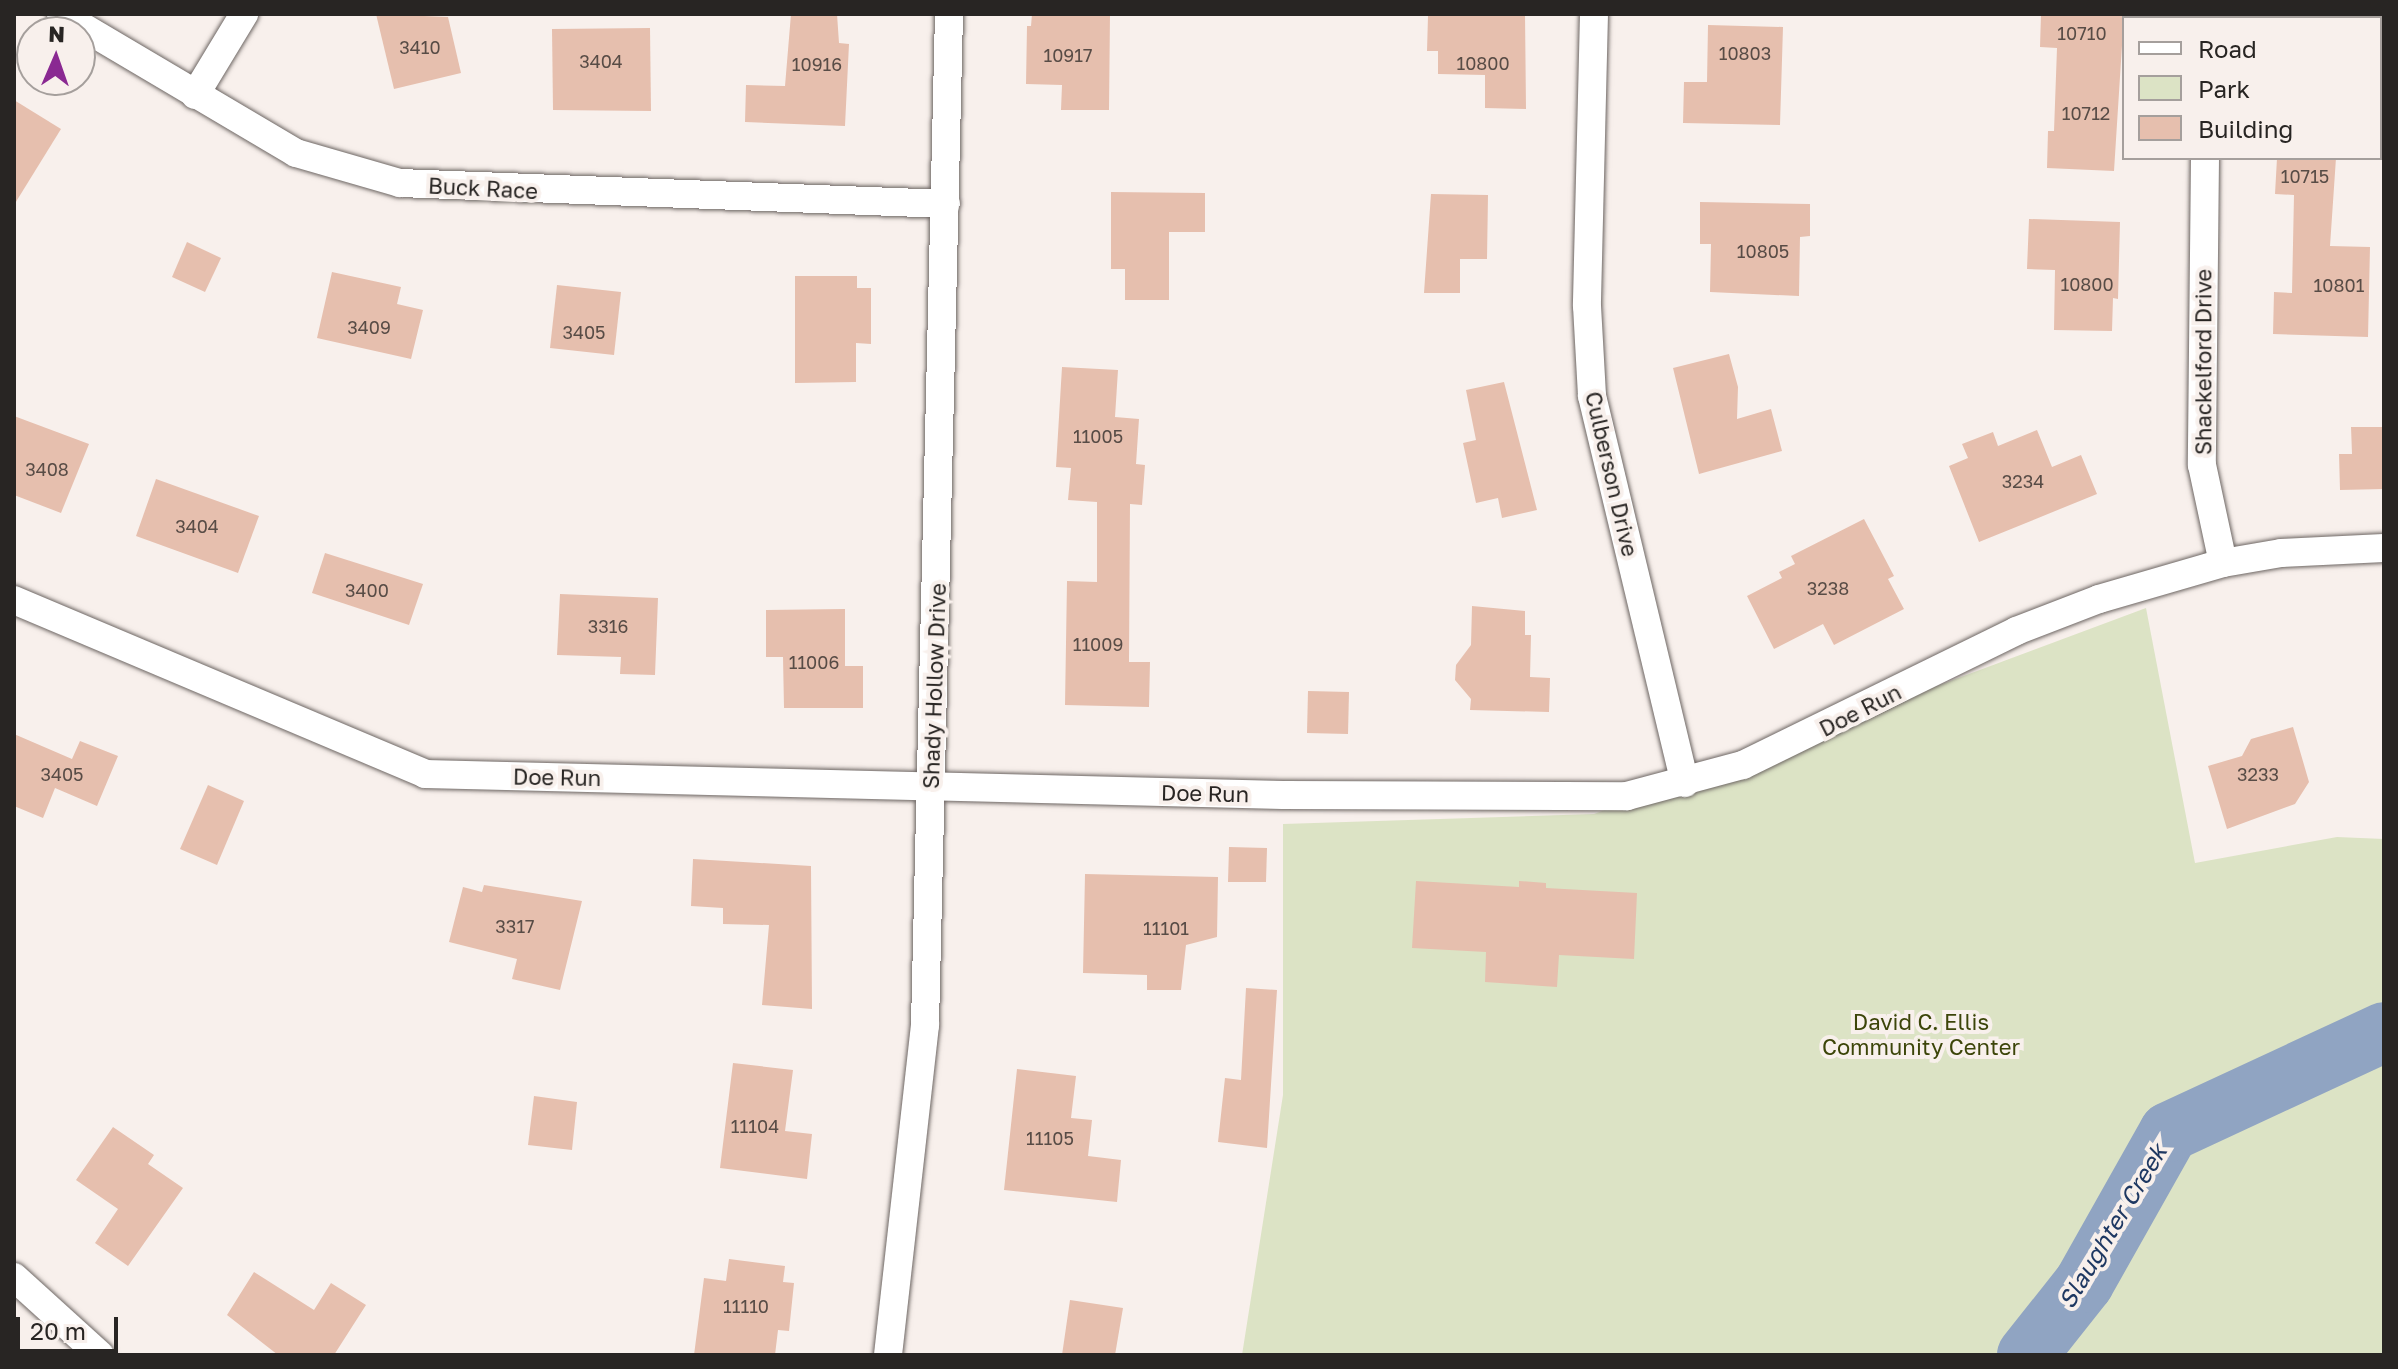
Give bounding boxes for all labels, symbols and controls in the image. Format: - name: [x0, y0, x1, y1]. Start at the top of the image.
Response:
- north arrow: [16, 16, 96, 96]
- legend: [2122, 16, 2382, 160]
- text: N: [48, 20, 66, 47]
- house number: 10710: [2057, 22, 2107, 44]
- text: Road: [2198, 34, 2257, 63]
- house number: 3410: [399, 36, 441, 58]
- house number: 10803: [1719, 42, 1771, 64]
- house number: 10917: [1043, 44, 1093, 66]
- house number: 3404: [579, 50, 623, 72]
- house number: 10800: [1456, 52, 1510, 74]
- house number: 10916: [792, 53, 842, 75]
- text: Park: [2198, 74, 2250, 103]
- house number: 10712: [2062, 102, 2110, 124]
- text: Building: [2198, 114, 2293, 143]
- house number: 10715: [2281, 165, 2329, 187]
- street label: Buck Race: [427, 172, 539, 204]
- house number: 10805: [1737, 240, 1789, 262]
- street label: Shackelford Drive: [2190, 269, 2216, 455]
- house number: 10800: [2060, 273, 2114, 295]
- house number: 10801: [2314, 274, 2364, 296]
- house number: 3409: [347, 316, 391, 338]
- house number: 3405: [562, 321, 606, 343]
- street label: Culberson Drive: [1580, 389, 1644, 559]
- house number: 11005: [1073, 425, 1123, 447]
- house number: 3408: [25, 458, 69, 480]
- house number: 3234: [2002, 470, 2044, 492]
- house number: 3404: [175, 515, 219, 537]
- house number: 3238: [1807, 577, 1849, 599]
- house number: 3400: [345, 579, 389, 601]
- street label: Shady Hollow Drive: [917, 583, 951, 789]
- house number: 3316: [588, 615, 628, 637]
- house number: 11009: [1073, 633, 1123, 655]
- house number: 11006: [789, 651, 839, 673]
- street label: Doe Run: [1815, 678, 1905, 742]
- house number: 3405: [40, 763, 84, 785]
- street label: Doe Run: [513, 763, 601, 791]
- house number: 3233: [2237, 763, 2279, 785]
- street label: Doe Run: [1161, 779, 1249, 807]
- house number: 3317: [495, 915, 535, 937]
- house number: 11101: [1143, 917, 1189, 939]
- park label: David C. Ellis Community Center: [1822, 1008, 2020, 1060]
- house number: 11104: [731, 1115, 779, 1137]
- house number: 11105: [1026, 1127, 1074, 1149]
- water label: Slaughter Creek: [2052, 1139, 2172, 1313]
- house number: 11110: [723, 1295, 769, 1317]
- scale bar: [20, 1301, 122, 1351]
- text: 20 m: [30, 1316, 86, 1345]

